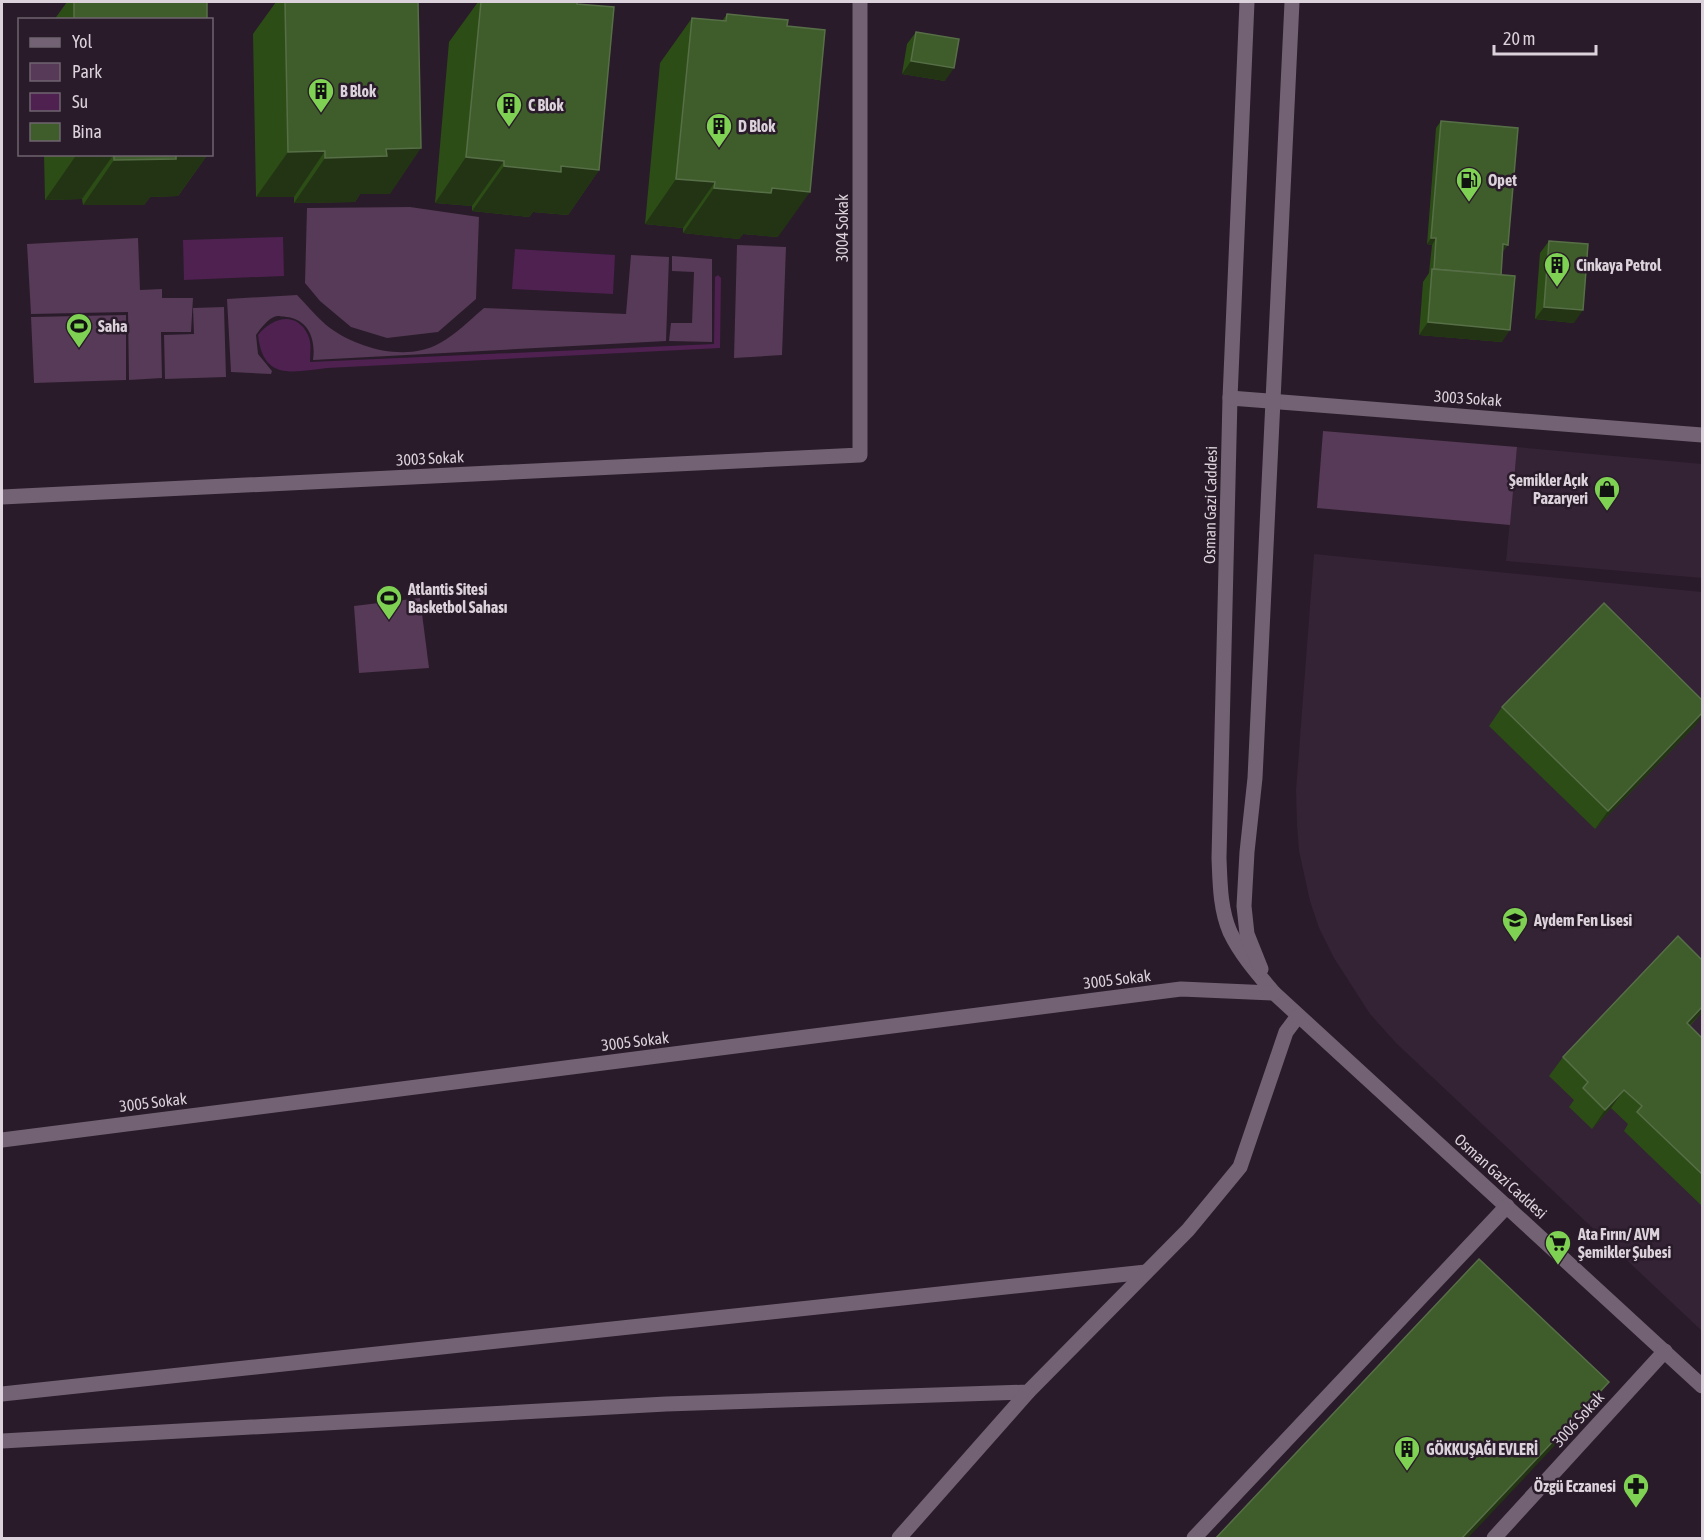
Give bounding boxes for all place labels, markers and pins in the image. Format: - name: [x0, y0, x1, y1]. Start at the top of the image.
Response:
- building icon: B Blok: [306, 76, 336, 114]
- place label: B Blok: [340, 82, 377, 100]
- building icon: C Blok: [494, 90, 524, 128]
- place label: C Blok: [528, 96, 565, 114]
- building icon: D Blok: [704, 111, 734, 149]
- place label: D Blok: [738, 117, 776, 135]
- fuel station icon: Opet: [1454, 165, 1484, 203]
- place label: Opet: [1488, 171, 1517, 189]
- building icon: Cinkaya Petrol: [1542, 250, 1572, 288]
- place label: Cinkaya Petrol: [1576, 256, 1662, 274]
- sports icon: Saha: [64, 311, 94, 349]
- place label: Saha: [98, 317, 127, 335]
- place label: Şemikler Açık Pazaryeri: [1509, 471, 1589, 507]
- shop icon: Şemikler Açık Pazaryeri: [1592, 474, 1622, 512]
- place label: Atlantis Sitesi Basketbol Sahası: [407, 580, 508, 616]
- sports icon: Atlantis Sitesi Basketbol Sahası: [374, 583, 404, 621]
- school or university icon: Aydem Fen Lisesi: [1500, 905, 1530, 943]
- place label: Aydem Fen Lisesi: [1533, 911, 1633, 929]
- place label: Ata Fırın/ AVM Şemikler Şubesi: [1577, 1225, 1671, 1261]
- supermarket icon: Ata Fırın/ AVM Şemikler Şubesi: [1543, 1228, 1573, 1266]
- building icon: GÖKKUŞAĞI EVLERİ: [1392, 1434, 1422, 1472]
- place label: GÖKKUŞAĞI EVLERİ: [1426, 1440, 1538, 1458]
- pharmacy icon: Özgü Eczanesi: [1621, 1471, 1651, 1509]
- place label: Özgü Eczanesi: [1534, 1477, 1616, 1495]

